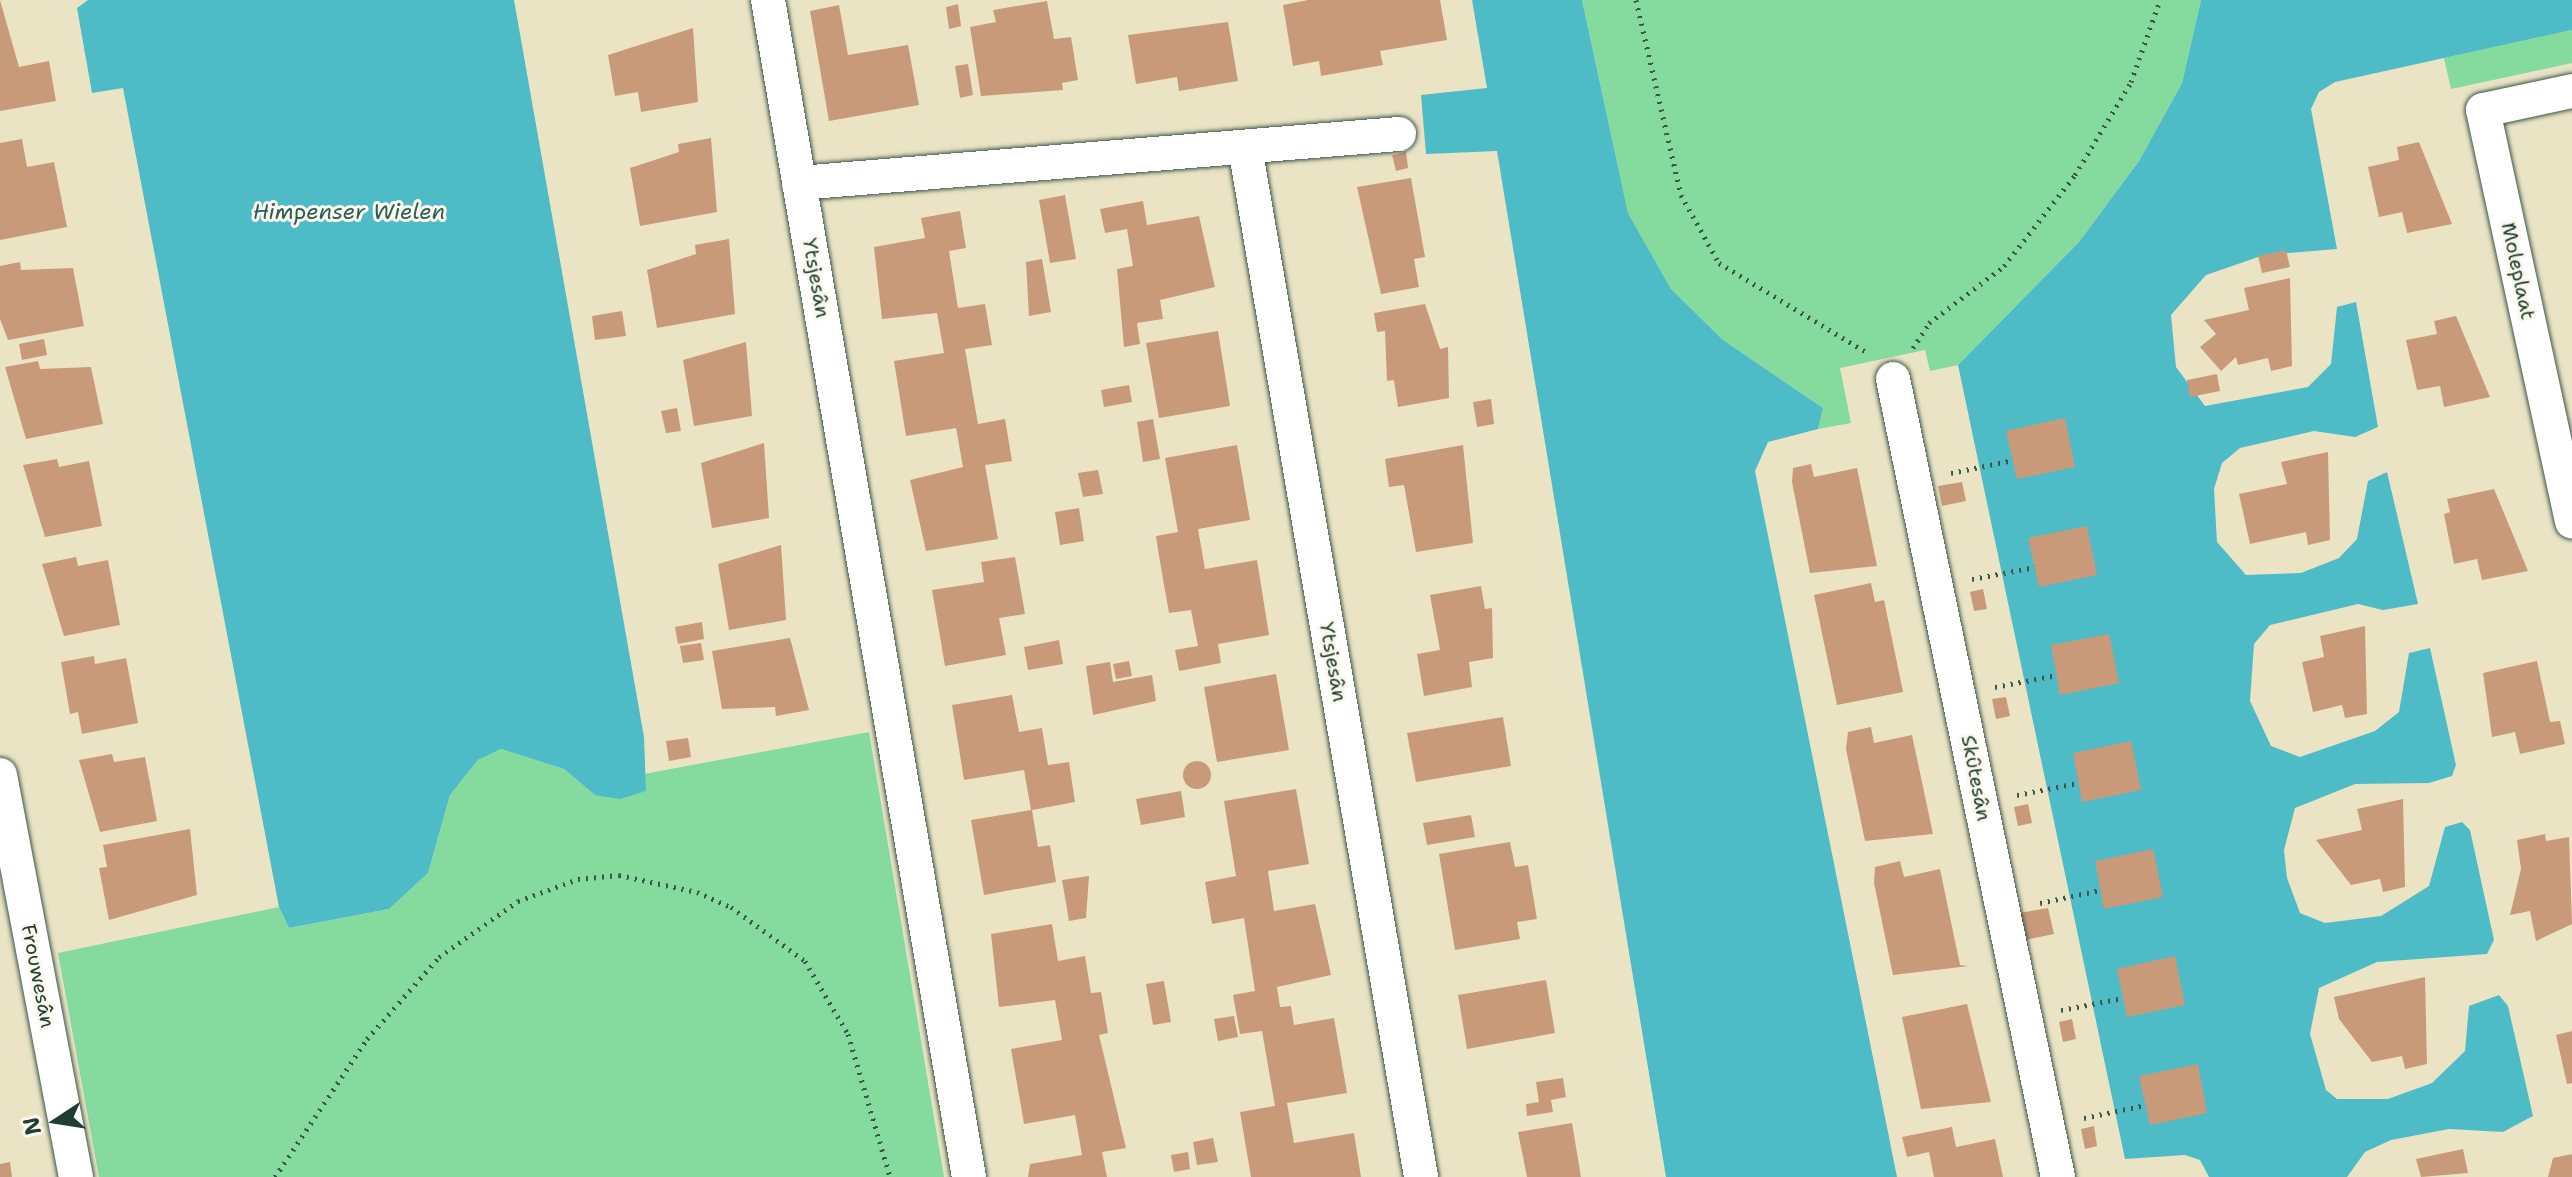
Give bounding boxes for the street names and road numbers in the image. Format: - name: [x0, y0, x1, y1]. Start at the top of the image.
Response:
- street label: Moleplaat: [2496, 220, 2540, 322]
- street label: Ytsjesân: [797, 236, 835, 320]
- street label: Ytsjesân: [1314, 620, 1352, 704]
- street label: Skûtesân: [1956, 733, 1996, 823]
- street label: Frouwesân: [16, 922, 60, 1030]

